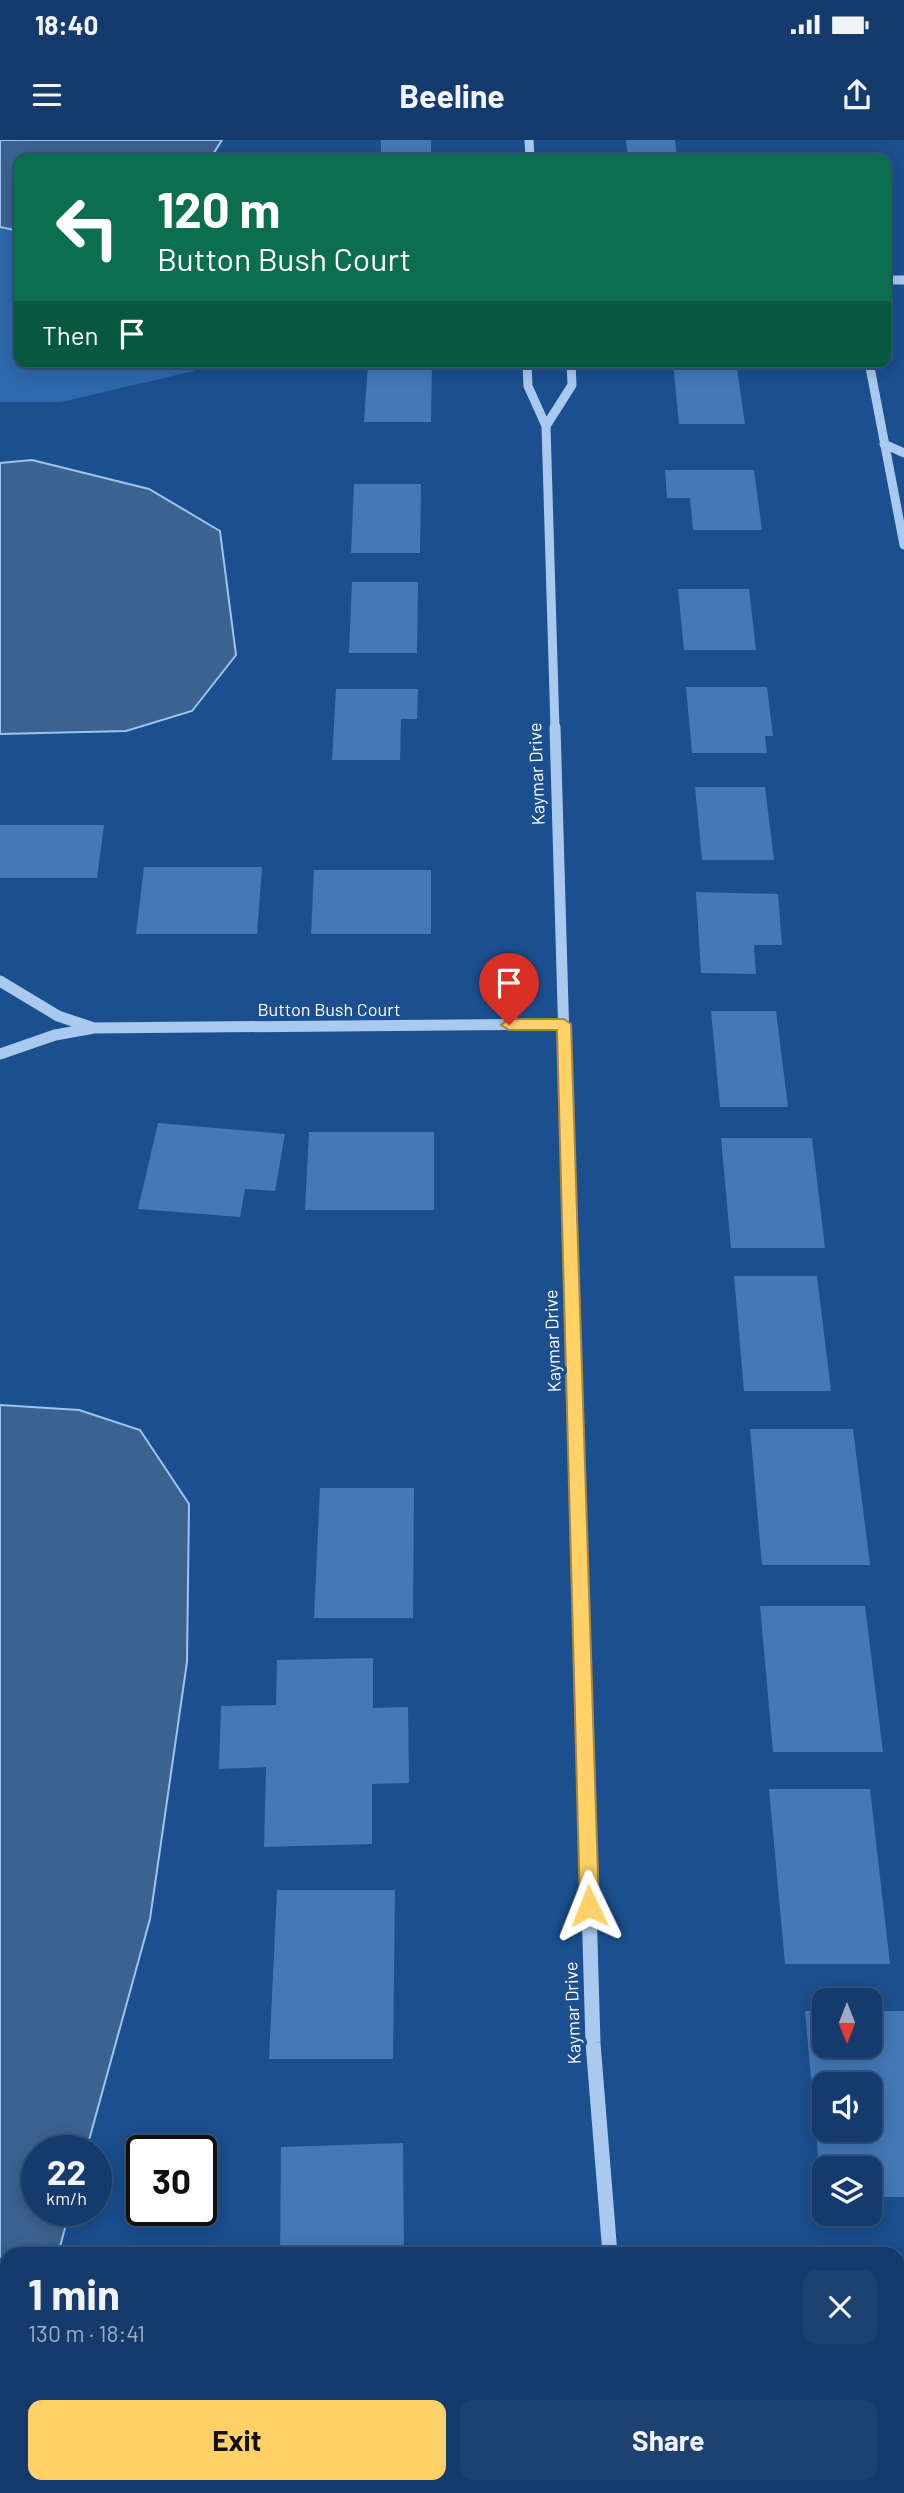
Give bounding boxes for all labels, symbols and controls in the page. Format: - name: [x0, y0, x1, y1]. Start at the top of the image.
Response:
- text: 18:40: [35, 9, 98, 40]
- icon: menu: [28, 76, 66, 114]
- text: Beeline: [399, 76, 505, 114]
- icon: share: [838, 76, 876, 114]
- text: 120 m: [157, 179, 280, 238]
- icon: left: [42, 182, 133, 273]
- text: Button Bush Court: [157, 239, 411, 277]
- icon: arrive: [113, 315, 151, 353]
- text: Then: [42, 319, 99, 350]
- street label: Kaymar Drive: [523, 722, 549, 826]
- pin: [479, 953, 539, 1025]
- icon: arrive: [490, 964, 528, 1002]
- street label: Button Bush Court: [258, 998, 401, 1020]
- street label: Kaymar Drive: [539, 1289, 565, 1393]
- position arrow: [552, 1869, 626, 1943]
- street label: Kaymar Drive: [559, 1961, 585, 2065]
- north arrow: [812, 1988, 882, 2058]
- map controls: [812, 1988, 882, 2226]
- button: sound: [812, 2072, 882, 2142]
- speed limit sign: 30: [126, 2135, 217, 2226]
- text: 22: [47, 2150, 86, 2192]
- button: layers: [812, 2156, 882, 2226]
- text: km/h: [46, 2187, 87, 2209]
- text: 1 min: [28, 2268, 120, 2318]
- button: close: [803, 2270, 877, 2344]
- text: 130 m · 18:41: [28, 2319, 145, 2347]
- button: Exit: [28, 2400, 446, 2480]
- button: Share: [460, 2400, 877, 2480]

